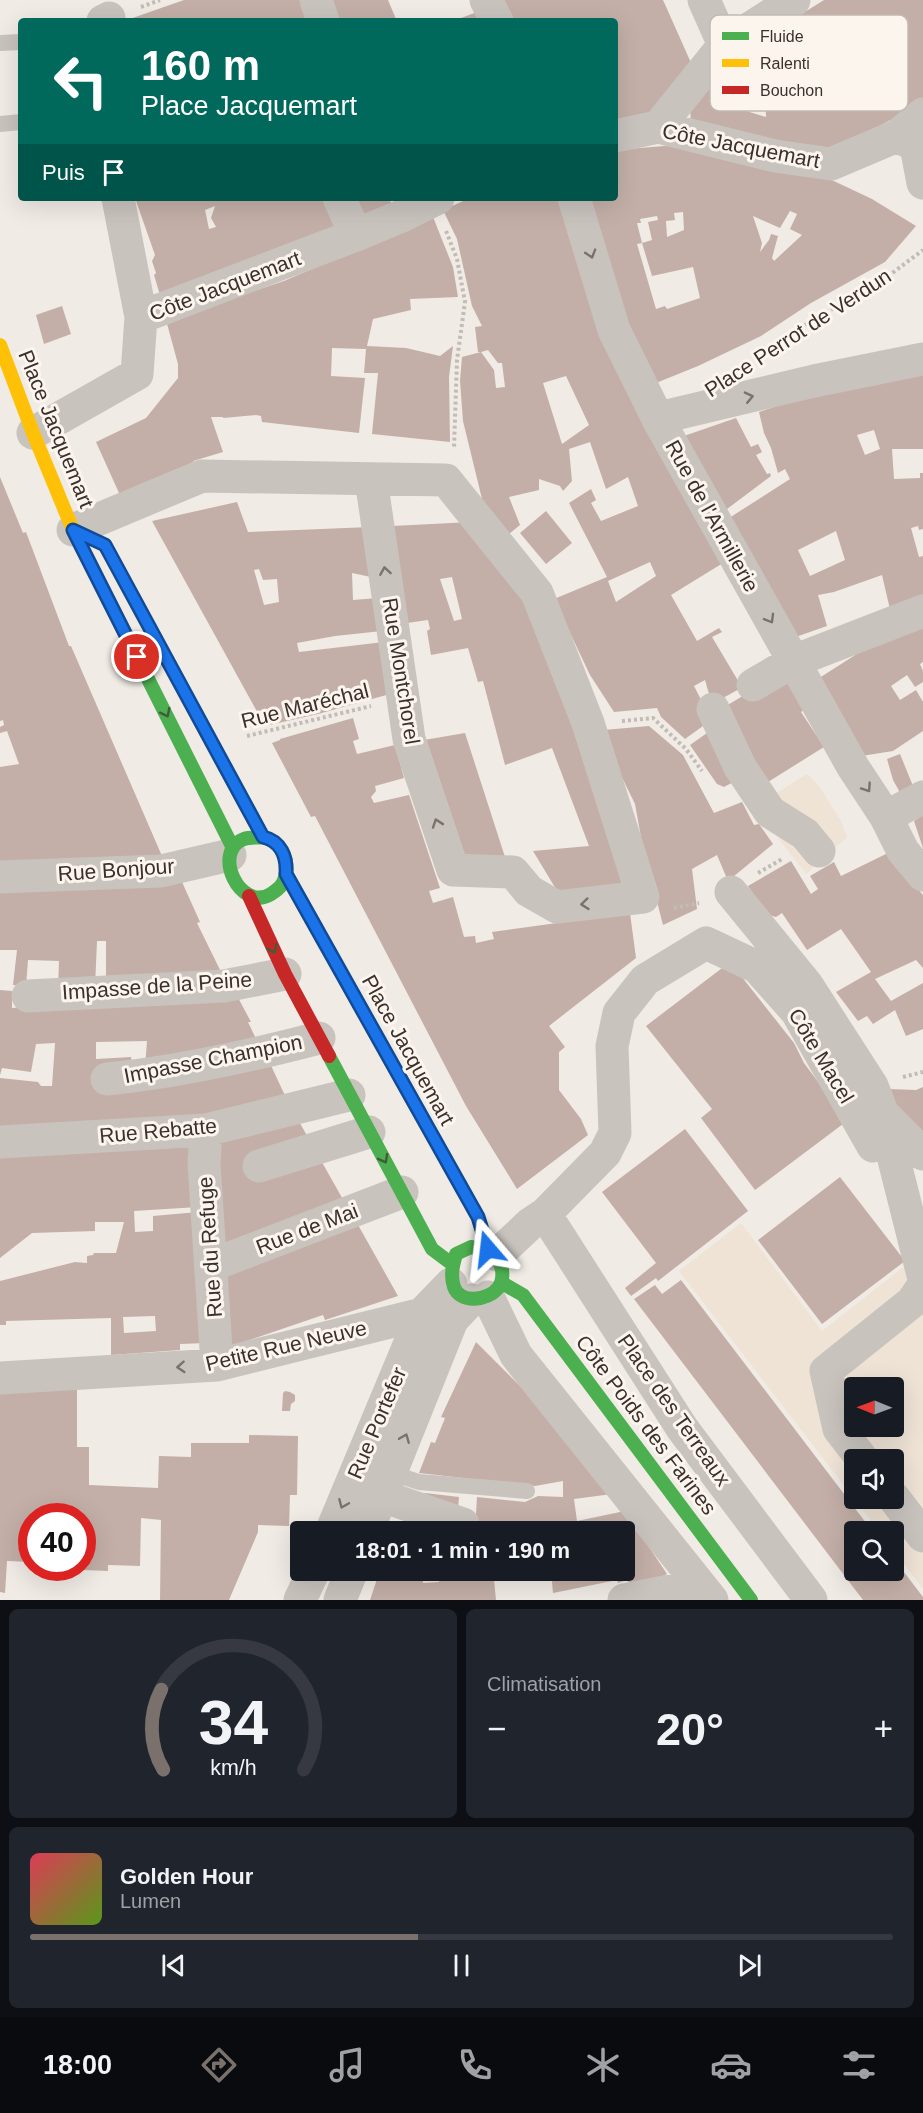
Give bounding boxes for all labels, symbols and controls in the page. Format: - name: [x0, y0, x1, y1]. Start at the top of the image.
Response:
- legend: [710, 15, 908, 111]
- text: Fluide: [760, 28, 804, 45]
- icon: left: [42, 42, 120, 120]
- text: 160 m: [141, 42, 260, 89]
- text: Ralenti: [760, 55, 810, 72]
- text: Bouchon: [760, 82, 823, 99]
- text: Place Jacquemart: [141, 91, 357, 121]
- street label: Côte Jacquemart: [660, 119, 822, 172]
- icon: arrive: [97, 156, 130, 189]
- text: Puis: [42, 160, 85, 185]
- street label: Côte Jacquemart: [146, 246, 304, 325]
- one-way arrow: [584, 248, 596, 259]
- street label: Place Perrot de Verdun: [700, 264, 895, 401]
- street label: Place Jacquemart: [14, 347, 99, 511]
- one-way arrow: [744, 391, 754, 404]
- street label: Rue de l'Armillerie: [661, 436, 764, 596]
- one-way arrow: [379, 566, 392, 576]
- street label: Rue Montchorel: [379, 596, 424, 746]
- one-way arrow: [763, 613, 774, 623]
- pin: [111, 631, 162, 682]
- icon: arrive: [120, 640, 153, 673]
- street label: Rue Maréchal: [239, 679, 371, 732]
- one-way arrow: [158, 707, 170, 718]
- one-way arrow: [859, 782, 871, 792]
- one-way arrow: [432, 818, 444, 829]
- street label: Rue Bonjour: [57, 854, 175, 885]
- one-way arrow: [580, 897, 589, 910]
- one-way arrow: [266, 942, 278, 953]
- street label: Impasse de la Peine: [61, 967, 253, 1004]
- street label: Place Jacquemart: [358, 971, 459, 1129]
- street label: Côte Macel: [784, 1004, 859, 1107]
- street label: Impasse Champion: [122, 1030, 304, 1087]
- street label: Rue Rebatte: [98, 1114, 218, 1147]
- one-way arrow: [377, 1152, 388, 1163]
- street label: Rue du Refuge: [193, 1176, 226, 1318]
- street label: Rue de Mai: [253, 1199, 361, 1259]
- position arrow: [456, 1217, 520, 1281]
- street label: Petite Rue Neuve: [203, 1316, 369, 1375]
- street label: Place des Terreaux: [614, 1330, 736, 1490]
- street label: Côte Poids des Farines: [572, 1331, 721, 1519]
- one-way arrow: [176, 1360, 185, 1373]
- street label: Rue Portefer: [343, 1364, 410, 1482]
- north arrow: [844, 1377, 904, 1437]
- map controls: [844, 1377, 904, 1581]
- one-way arrow: [398, 1434, 410, 1445]
- button: sound: [844, 1449, 904, 1509]
- one-way arrow: [338, 1497, 350, 1508]
- speed limit sign: 40: [18, 1503, 96, 1581]
- button: search: [844, 1521, 904, 1581]
- text: 18:01 · 1 min · 190 m: [355, 1538, 570, 1563]
- text: Climatisation: [487, 1673, 601, 1695]
- text: 34: [198, 1688, 268, 1757]
- text: 20°: [656, 1704, 724, 1755]
- text: −: [487, 1710, 506, 1747]
- text: +: [874, 1710, 893, 1747]
- text: km/h: [210, 1757, 256, 1781]
- text: Golden Hour: [120, 1864, 253, 1889]
- text: Lumen: [120, 1890, 181, 1912]
- icon: previous: [157, 1949, 190, 1982]
- icon: pause: [445, 1949, 478, 1982]
- icon: next: [733, 1949, 766, 1982]
- icon: directions: [198, 2044, 240, 2086]
- icon: music: [326, 2044, 368, 2086]
- icon: phone: [454, 2044, 496, 2086]
- icon: climate: [582, 2044, 624, 2086]
- icon: car: [710, 2044, 752, 2086]
- icon: filters: [838, 2044, 880, 2086]
- text: 18:00: [43, 2050, 112, 2080]

